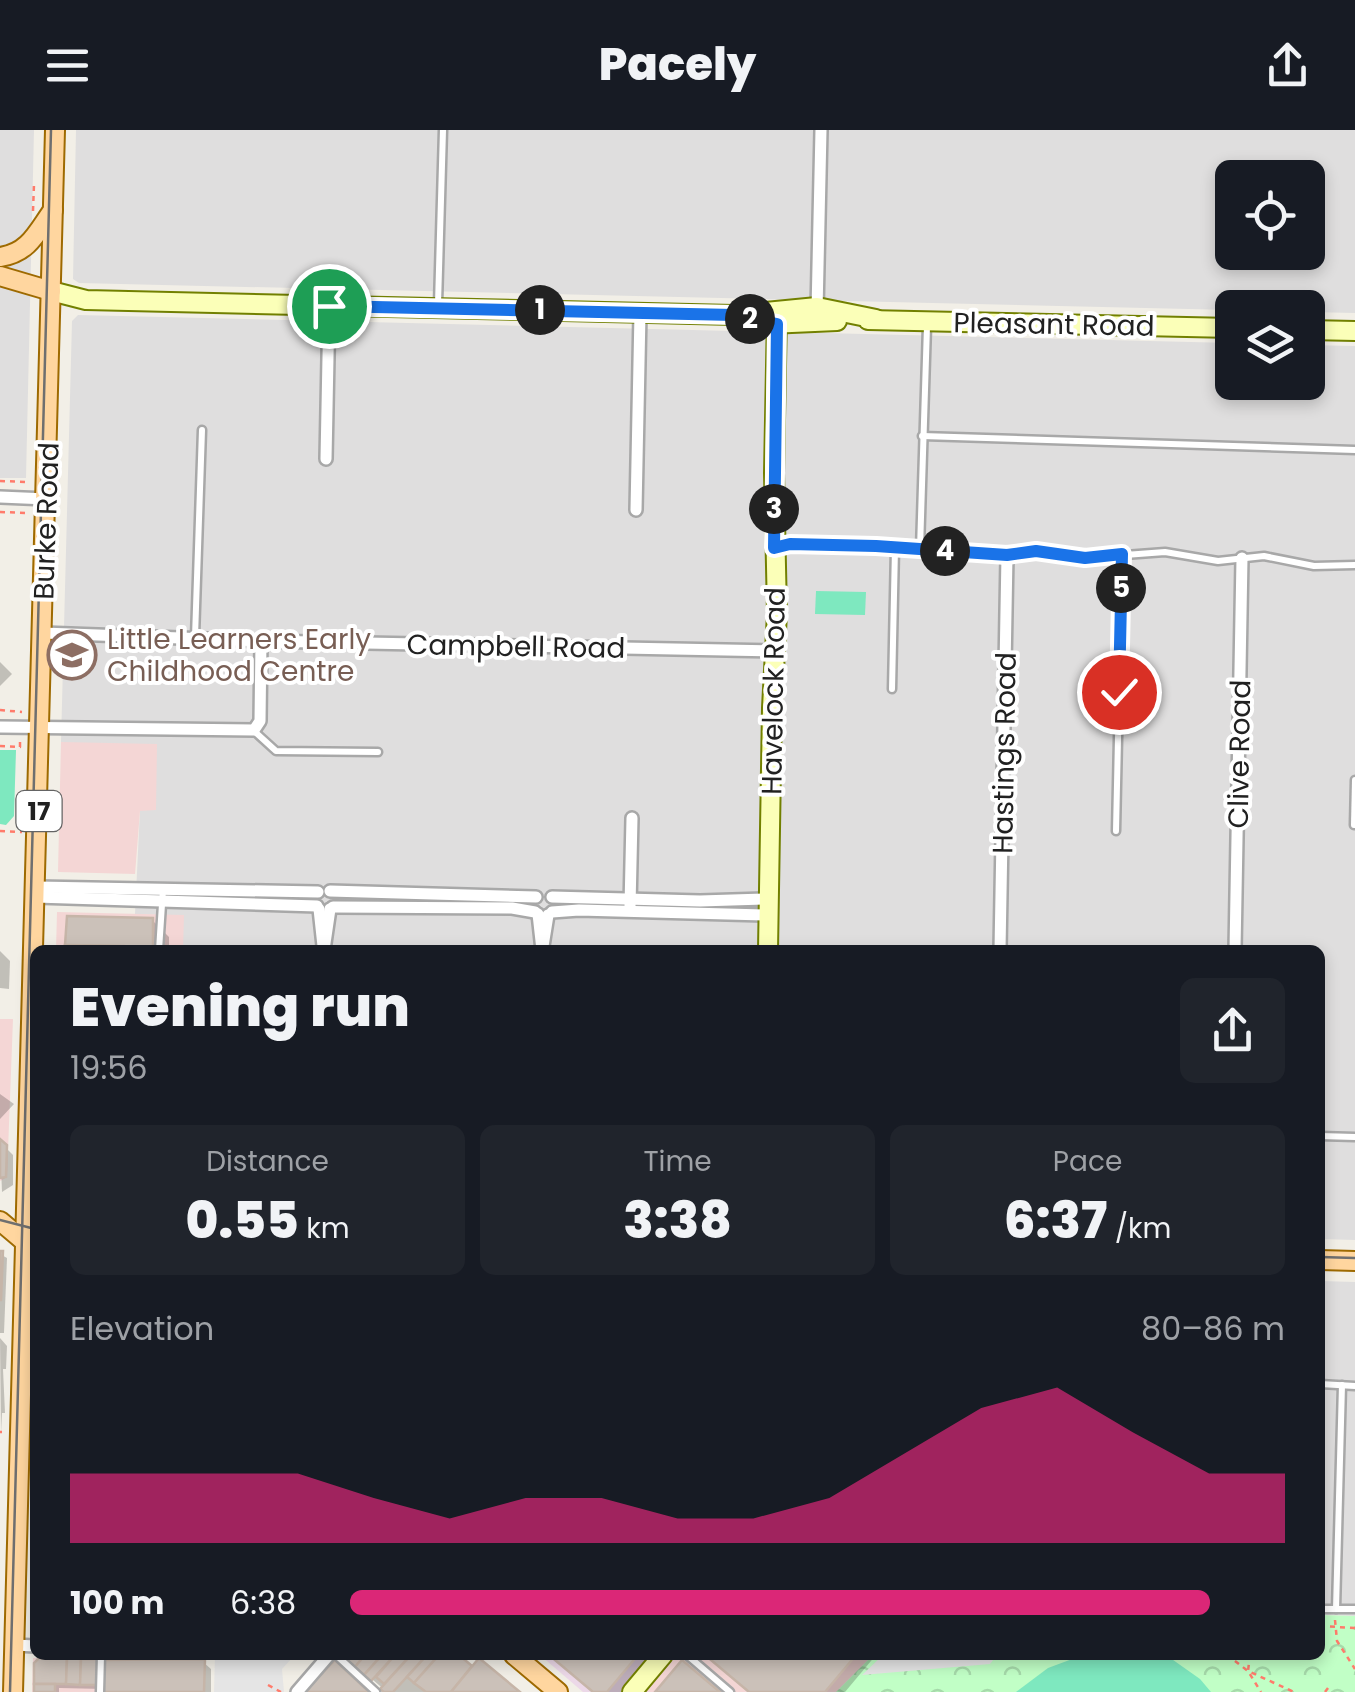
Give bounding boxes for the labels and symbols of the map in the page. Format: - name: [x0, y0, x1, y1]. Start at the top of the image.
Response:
- pin: [287, 264, 372, 349]
- pin: 1: [515, 285, 565, 335]
- pin: 2: [725, 294, 775, 344]
- street label: Pleasant Road: [953, 303, 1155, 346]
- street label: Burke Road: [24, 442, 69, 600]
- pin: 3: [749, 484, 799, 534]
- pin: 4: [920, 526, 970, 576]
- pin: 5: [1096, 563, 1146, 613]
- street label: Havelock Road: [752, 587, 795, 795]
- place label: Little Learners Early Childhood Centre: [107, 620, 371, 691]
- street label: Campbell Road: [406, 625, 626, 668]
- school or university icon: Little Learners Early Childhood Centre: [46, 629, 98, 681]
- pin: [1077, 650, 1162, 735]
- street label: Hastings Road: [983, 652, 1026, 854]
- street label: Clive Road: [1219, 679, 1260, 829]
- road number: 17: [16, 791, 62, 831]

